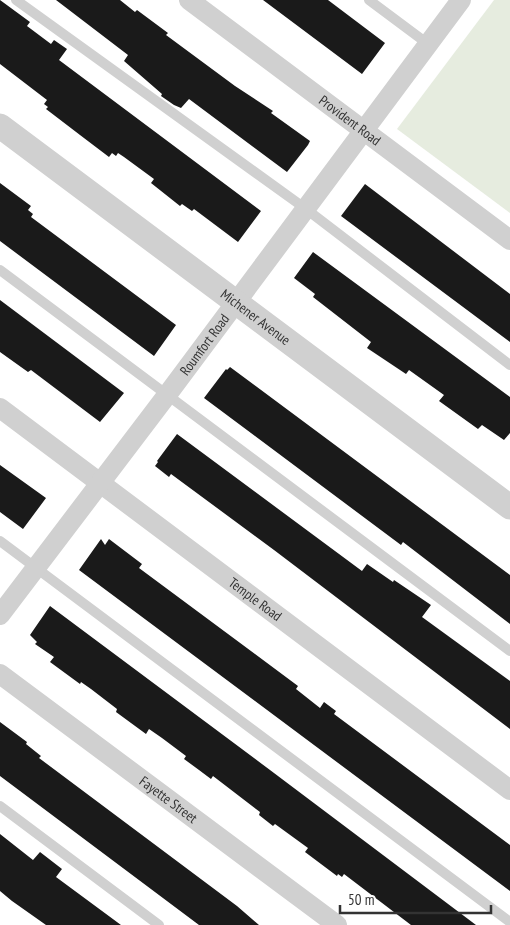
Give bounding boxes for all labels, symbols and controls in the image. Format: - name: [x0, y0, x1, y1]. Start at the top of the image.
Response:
- street label: Provident Road: [315, 91, 385, 149]
- street label: Michener Avenue: [217, 285, 294, 349]
- street label: Roumfort Road: [176, 310, 233, 379]
- street label: Temple Road: [225, 574, 285, 625]
- street label: Fayette Street: [136, 772, 201, 827]
- scale bar: [340, 882, 491, 914]
- text: 50 m: [348, 890, 374, 909]

